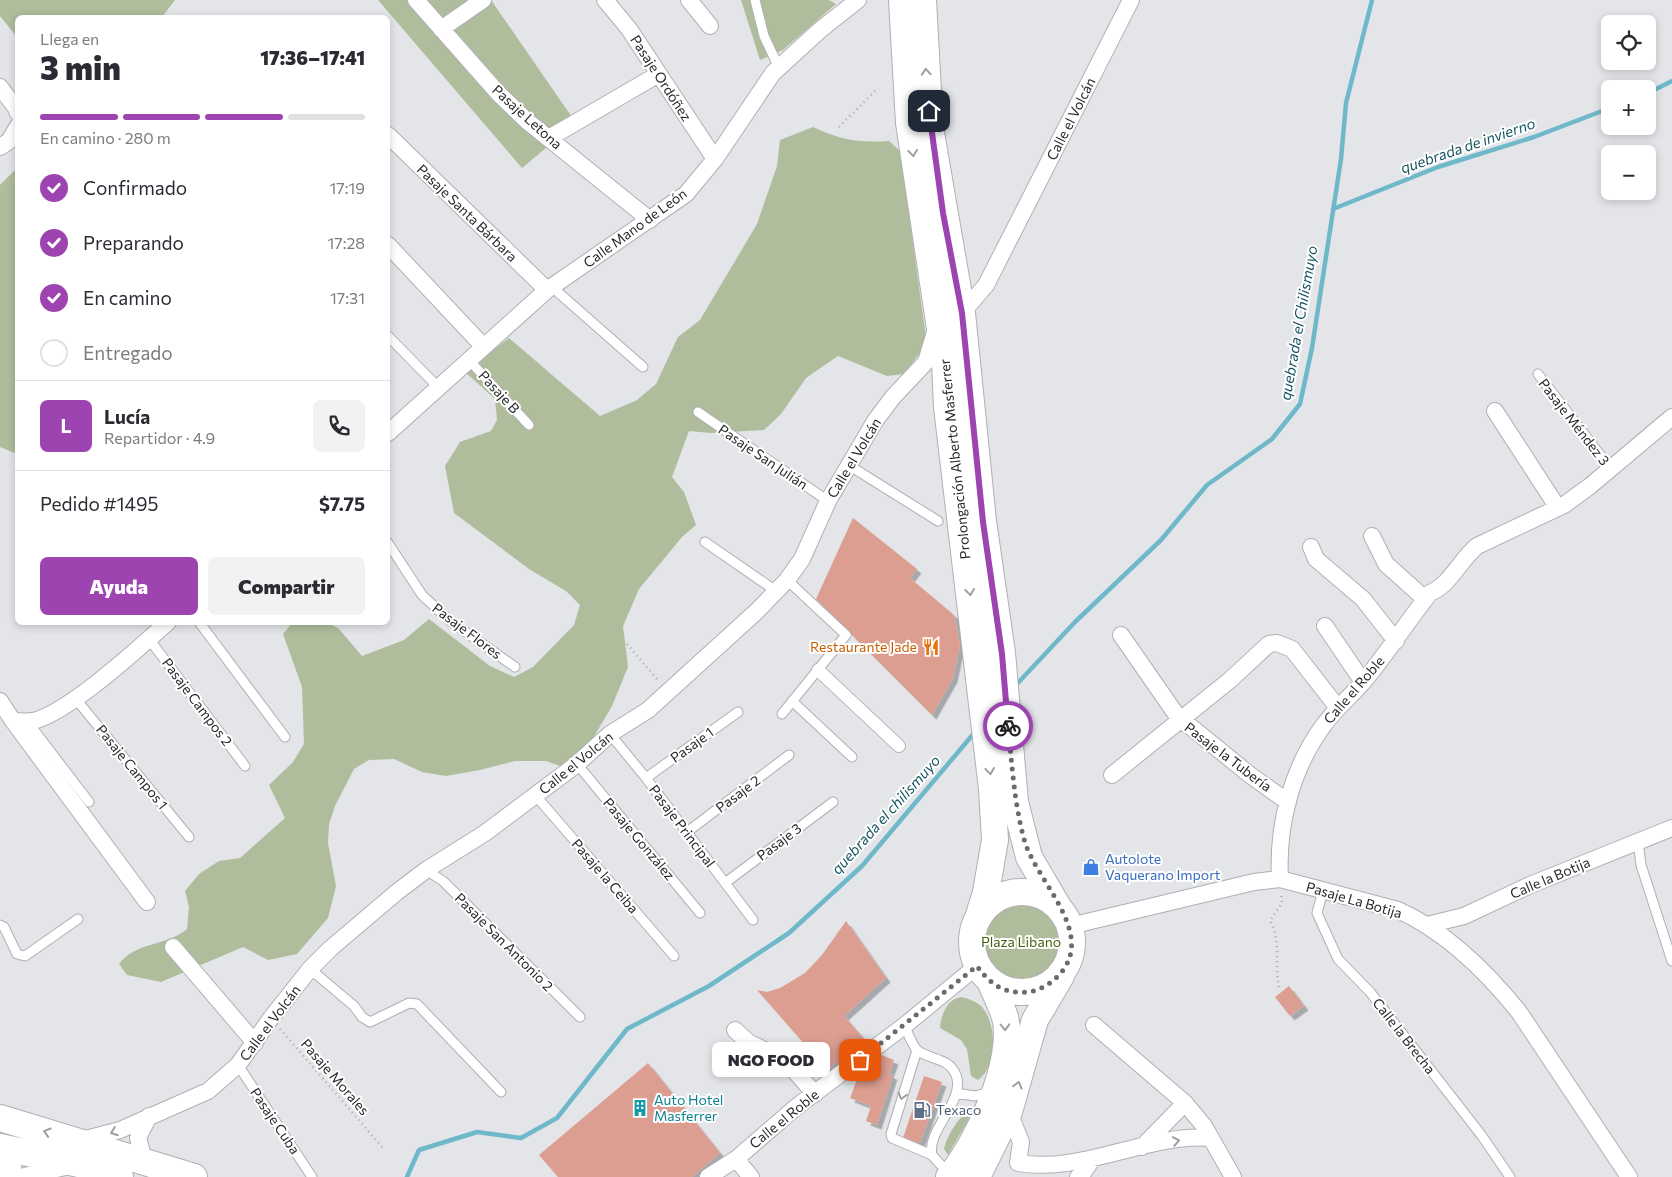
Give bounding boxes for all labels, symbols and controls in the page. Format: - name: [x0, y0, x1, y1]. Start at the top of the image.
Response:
- map controls: [1601, 15, 1656, 200]
- button: locate: [1601, 15, 1656, 70]
- text: Llega en: [40, 29, 99, 48]
- street label: Pasaje Ordóñez: [627, 32, 696, 124]
- text: 17:36–17:41: [260, 46, 365, 69]
- text: 3 min: [40, 47, 121, 87]
- one-way arrow: [921, 68, 932, 76]
- street label: Calle el Volcán: [1042, 75, 1099, 163]
- button: +: [1601, 80, 1656, 135]
- street label: Pasaje Letona: [489, 81, 566, 152]
- pin: [908, 90, 950, 132]
- icon: home: [915, 97, 943, 125]
- water label: quebrada de invierno: [1398, 113, 1538, 177]
- text: En camino · 280 m: [40, 128, 171, 147]
- button: −: [1601, 145, 1656, 200]
- one-way arrow: [907, 150, 918, 158]
- street label: Pasaje Santa Bárbara: [414, 160, 521, 265]
- icon: check: [40, 174, 68, 202]
- text: Confirmado: [83, 176, 187, 199]
- text: 17:19: [329, 178, 365, 197]
- street label: Calle Mano de León: [580, 184, 690, 271]
- icon: check: [40, 229, 68, 257]
- text: Preparando: [83, 231, 184, 254]
- text: 17:28: [327, 233, 365, 252]
- water label: quebrada el Chilismuyo: [1276, 244, 1321, 402]
- icon: check: [40, 284, 68, 312]
- text: En camino: [83, 286, 172, 309]
- text: 17:31: [330, 288, 365, 307]
- text: Entregado: [83, 341, 173, 364]
- street label: Prolongación Alberto Masferrer: [935, 358, 973, 560]
- street label: Pasaje B: [475, 367, 523, 417]
- street label: Pasaje Méndez 3: [1535, 375, 1614, 468]
- button: phone: [313, 400, 365, 452]
- text: Lucía: [104, 405, 150, 428]
- text: L: [60, 414, 72, 437]
- street label: Calle el Volcán: [823, 415, 884, 501]
- street label: Pasaje San Julián: [715, 420, 811, 493]
- text: Repartidor · 4.9: [104, 428, 215, 447]
- text: Pedido #1495: [40, 492, 158, 515]
- text: $7.75: [319, 492, 365, 515]
- button: Ayuda: [40, 557, 198, 615]
- button: Compartir: [208, 557, 365, 615]
- one-way arrow: [964, 588, 975, 596]
- street label: Pasaje Flores: [429, 599, 505, 662]
- restaurant icon: Restaurante Jade: [921, 637, 941, 657]
- place label: Restaurante Jade: [810, 638, 917, 655]
- street label: Calle el Roble: [1320, 652, 1388, 727]
- street label: Pasaje Campos 2: [159, 654, 236, 749]
- courier: [983, 701, 1033, 751]
- icon: bike: [994, 712, 1022, 740]
- street label: Pasaje la Tubería: [1181, 718, 1275, 795]
- street label: Pasaje Campos 1: [93, 721, 172, 812]
- street label: Pasaje 1: [667, 723, 717, 766]
- street label: Calle el Volcán: [535, 728, 616, 798]
- water label: quebrada el chilismuyo: [827, 751, 943, 878]
- one-way arrow: [984, 767, 995, 775]
- street label: Pasaje 2: [712, 771, 763, 816]
- street label: Pasaje Principal: [646, 781, 719, 870]
- street label: Pasaje González: [600, 794, 679, 883]
- street label: Pasaje 3: [753, 819, 804, 864]
- street label: Pasaje la Ceiba: [568, 835, 642, 916]
- place label: Autolote Vaquerano Import: [1105, 850, 1221, 883]
- street label: Calle la Botija: [1507, 853, 1592, 902]
- shop icon: Autolote Vaquerano Import: [1081, 857, 1101, 877]
- street label: Pasaje La Botija: [1304, 878, 1404, 921]
- street label: Pasaje San Antonio 2: [452, 889, 557, 994]
- park label: Plaza Libano: [981, 933, 1061, 950]
- street label: Calle el Volcán: [236, 981, 304, 1064]
- street label: Calle la Brecha: [1369, 994, 1439, 1077]
- one-way arrow: [1000, 1023, 1011, 1031]
- street label: Pasaje Morales: [298, 1035, 373, 1118]
- pin: [839, 1039, 881, 1081]
- callout: NGO FOOD: [712, 1042, 830, 1078]
- icon: bag: [846, 1046, 874, 1074]
- text: NGO FOOD: [728, 1050, 814, 1069]
- one-way arrow: [1012, 1081, 1022, 1089]
- street label: Pasaje Cuba: [247, 1084, 304, 1157]
- street label: Calle el Roble: [746, 1086, 822, 1152]
- place label: Auto Hotel Masferrer: [654, 1091, 723, 1124]
- one-way arrow: [898, 1092, 908, 1100]
- building icon: Auto Hotel Masferrer: [630, 1098, 650, 1118]
- fuel station icon: Texaco: [912, 1100, 932, 1120]
- place label: Texaco: [936, 1101, 981, 1118]
- one-way arrow: [110, 1126, 118, 1136]
- one-way arrow: [43, 1128, 52, 1138]
- one-way arrow: [1172, 1136, 1181, 1146]

